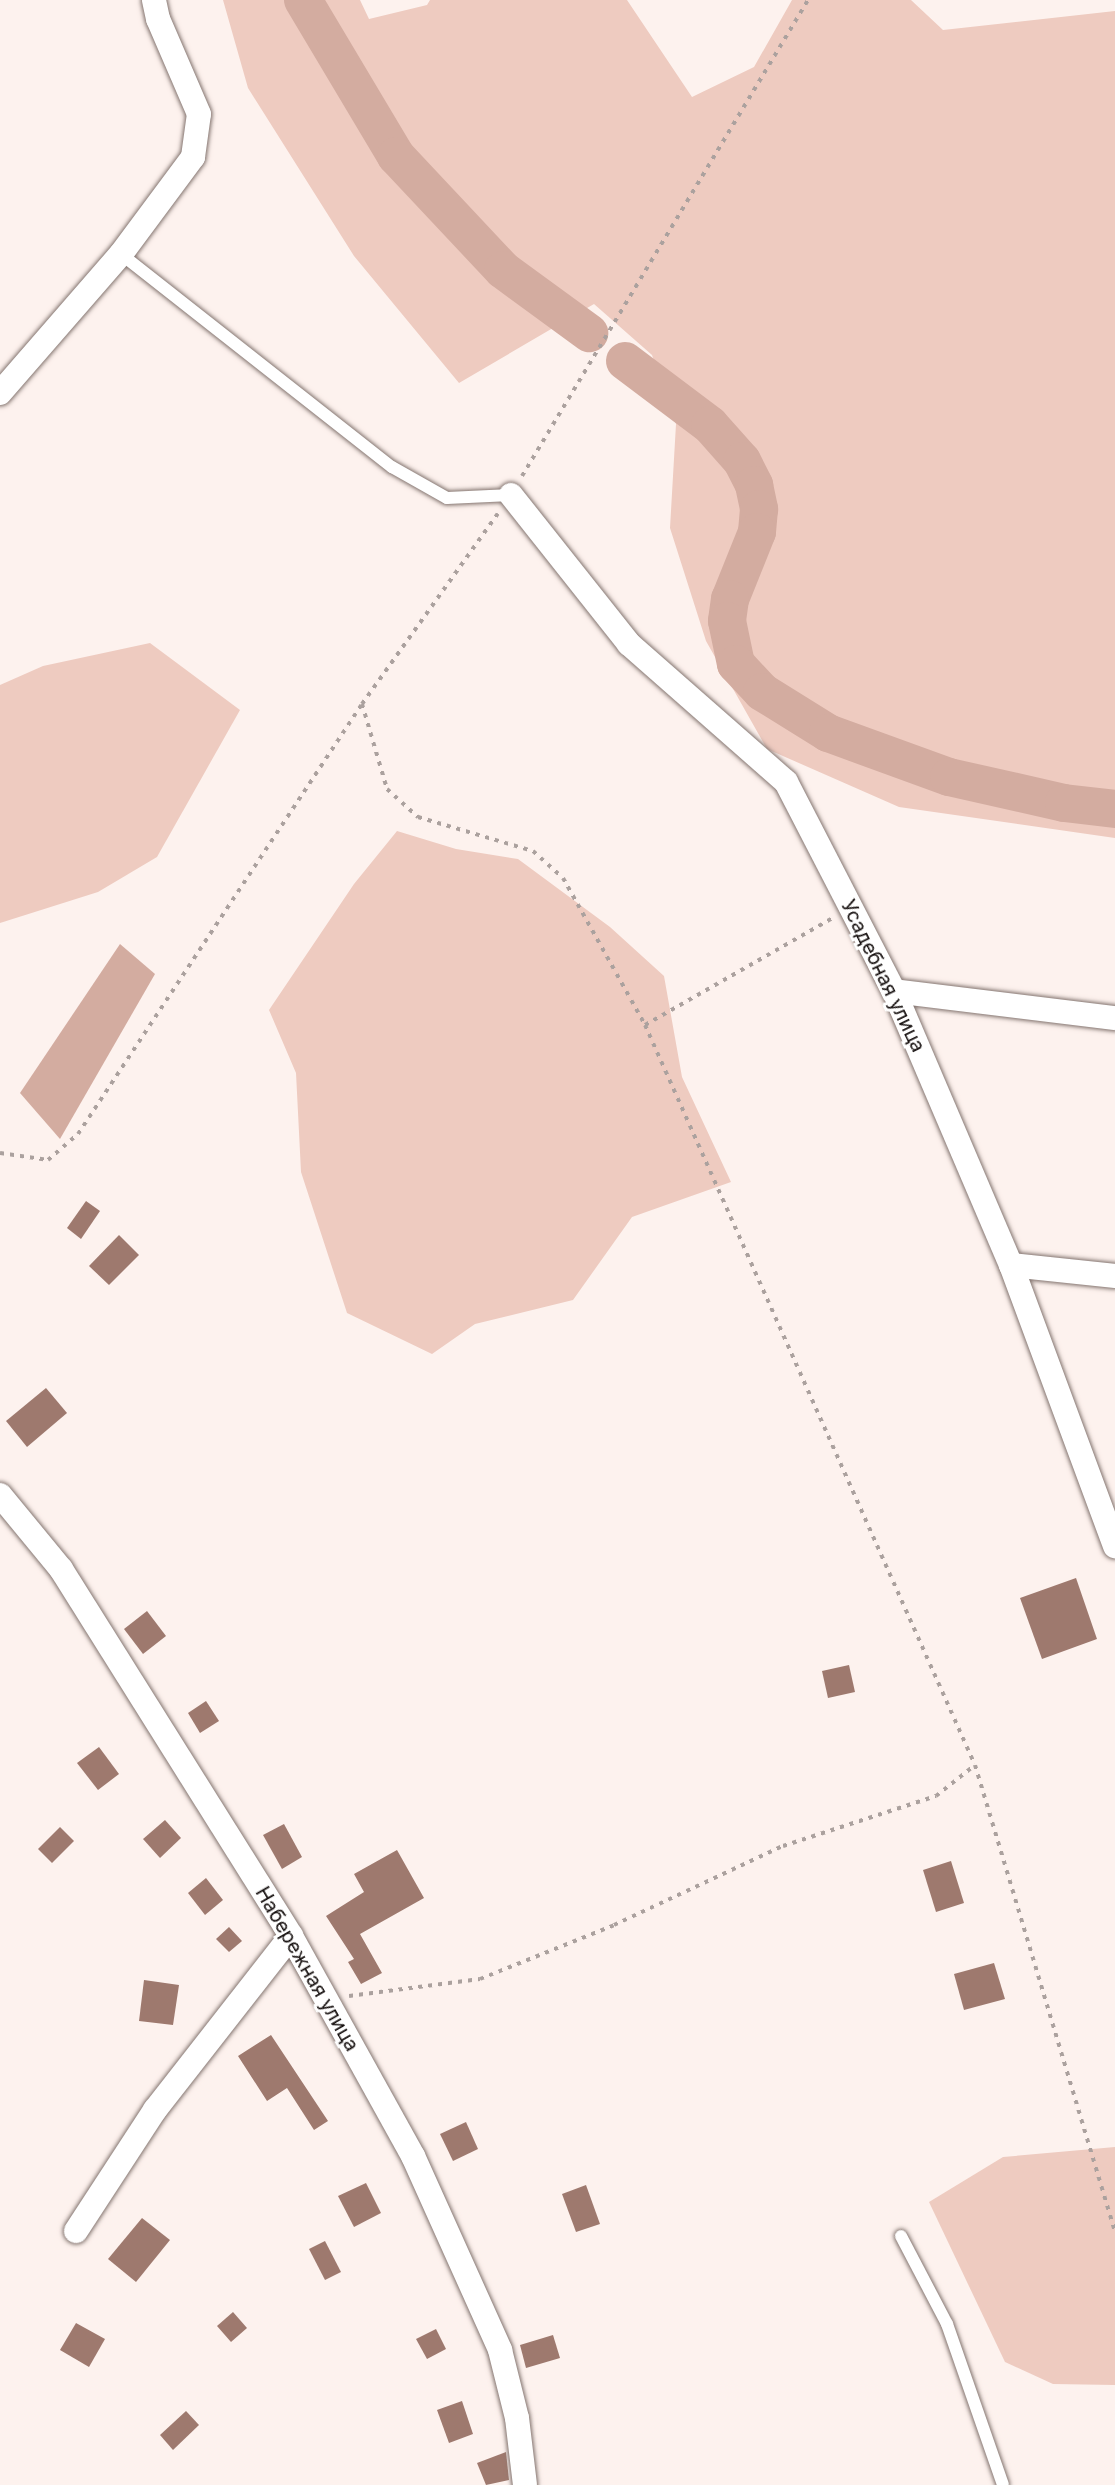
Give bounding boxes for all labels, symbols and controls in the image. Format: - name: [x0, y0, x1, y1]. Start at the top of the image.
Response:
- street label: Усадебная улица: [836, 896, 930, 1056]
- street label: Набережная улица: [250, 1883, 364, 2055]

